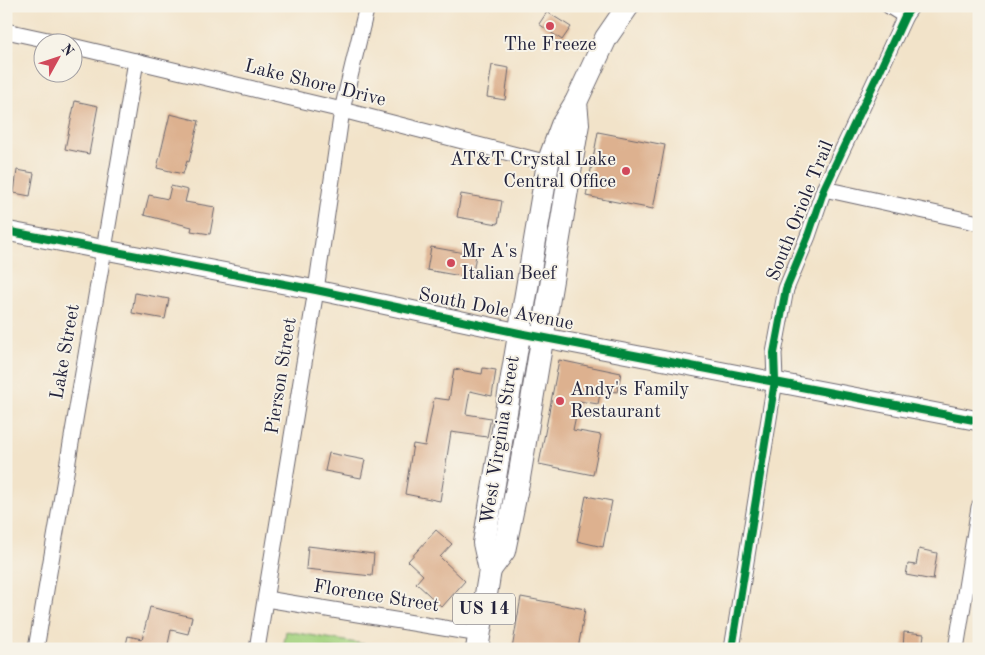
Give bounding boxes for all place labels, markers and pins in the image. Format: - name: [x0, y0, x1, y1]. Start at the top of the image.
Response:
- marker: The Freeze: [544, 20, 556, 32]
- place label: The Freeze: [503, 36, 597, 55]
- place label: AT&T Crystal Lake Central Office: [450, 151, 616, 192]
- marker: AT&T Crystal Lake Central Office: [620, 165, 632, 177]
- place label: Mr A's Italian Beef: [461, 243, 557, 284]
- marker: Mr A's Italian Beef: [445, 257, 457, 269]
- place label: Andy's Family Restaurant: [570, 381, 689, 422]
- marker: Andy's Family Restaurant: [554, 395, 566, 407]

